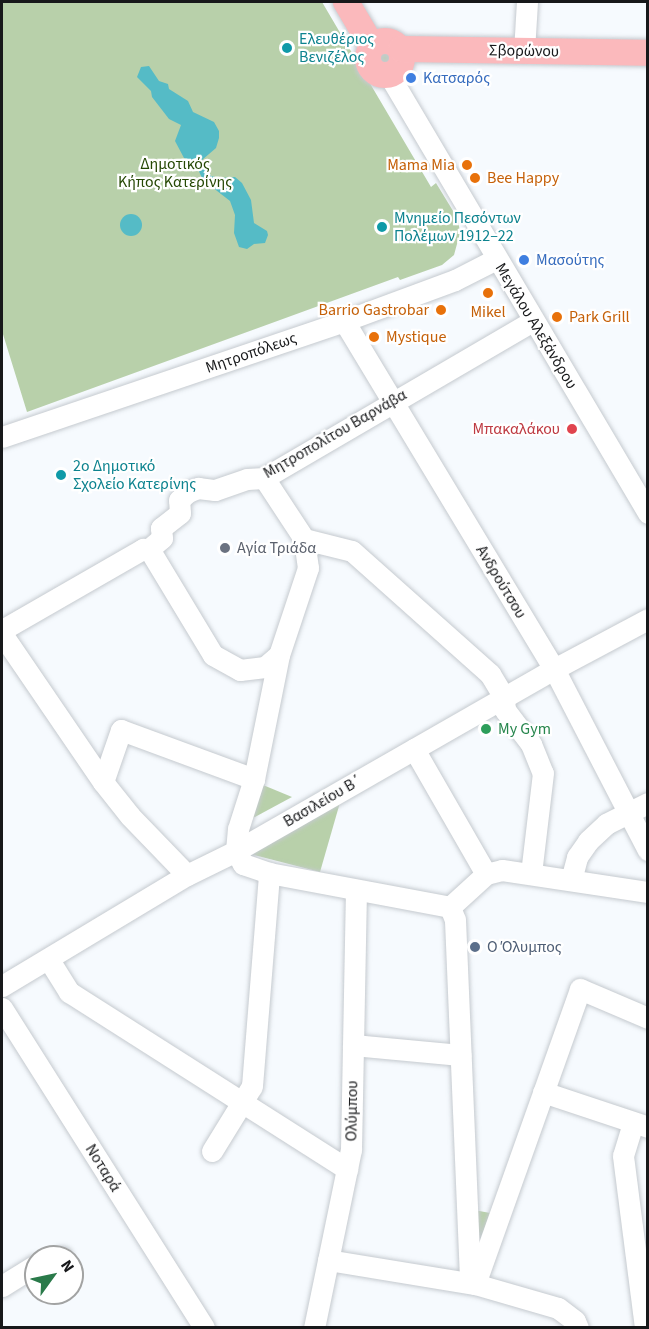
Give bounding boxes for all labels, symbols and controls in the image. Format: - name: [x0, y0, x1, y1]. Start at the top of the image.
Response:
- place label: Ελευθέριος Βενιζέλος: [299, 29, 374, 67]
- marker: Ελευθέριος Βενιζέλος: [280, 41, 294, 55]
- street label: Σβορώνου: [489, 41, 559, 61]
- place label: Κατσαρός: [423, 68, 490, 88]
- marker: Κατσαρός: [404, 71, 418, 85]
- park label: Δημοτικός Κήπος Κατερίνης: [118, 154, 232, 192]
- place label: Mama Mia: [387, 155, 455, 175]
- marker: Mama Mia: [460, 158, 474, 172]
- place label: Bee Happy: [487, 168, 559, 188]
- marker: Bee Happy: [468, 171, 482, 185]
- place label: Μνημείο Πεσόντων Πολέμων 1912–22: [394, 208, 521, 246]
- marker: Μνημείο Πεσόντων Πολέμων 1912–22: [375, 220, 389, 234]
- place label: Μασούτης: [536, 250, 605, 270]
- marker: Μασούτης: [517, 253, 531, 267]
- street label: Μεγάλου Αλεξάνδρου: [491, 260, 581, 392]
- marker: Mikel: [481, 286, 495, 300]
- place label: Barrio Gastrobar: [319, 300, 429, 320]
- place label: Mikel: [470, 302, 506, 322]
- marker: Barrio Gastrobar: [434, 303, 448, 317]
- place label: Park Grill: [569, 307, 630, 327]
- marker: Park Grill: [550, 310, 564, 324]
- place label: Mystique: [386, 327, 446, 347]
- street label: Μητροπόλεως: [203, 328, 299, 378]
- marker: Mystique: [367, 330, 381, 344]
- street label: Μητροπολίτου Βαρνάβα: [260, 385, 410, 483]
- place label: Μπακαλάκου: [472, 419, 560, 439]
- marker: Μπακαλάκου: [565, 422, 579, 436]
- place label: 2ο Δημοτικό Σχολείο Κατερίνης: [73, 456, 196, 494]
- marker: 2ο Δημοτικό Σχολείο Κατερίνης: [54, 468, 68, 482]
- place label: Αγία Τριάδα: [237, 538, 316, 558]
- marker: Αγία Τριάδα: [218, 541, 232, 555]
- street label: Ανδρούτσου: [472, 542, 530, 622]
- place label: My Gym: [498, 719, 551, 739]
- marker: My Gym: [479, 722, 493, 736]
- street label: Βασιλείου Β΄: [280, 771, 366, 831]
- place label: Ο Όλυμπος: [487, 937, 562, 957]
- marker: Ο Όλυμπος: [468, 940, 482, 954]
- street label: Ολύμπου: [342, 1080, 362, 1142]
- street label: Νοταρά: [81, 1141, 125, 1195]
- north arrow: [24, 1245, 84, 1305]
- text: N: [55, 1256, 80, 1277]

